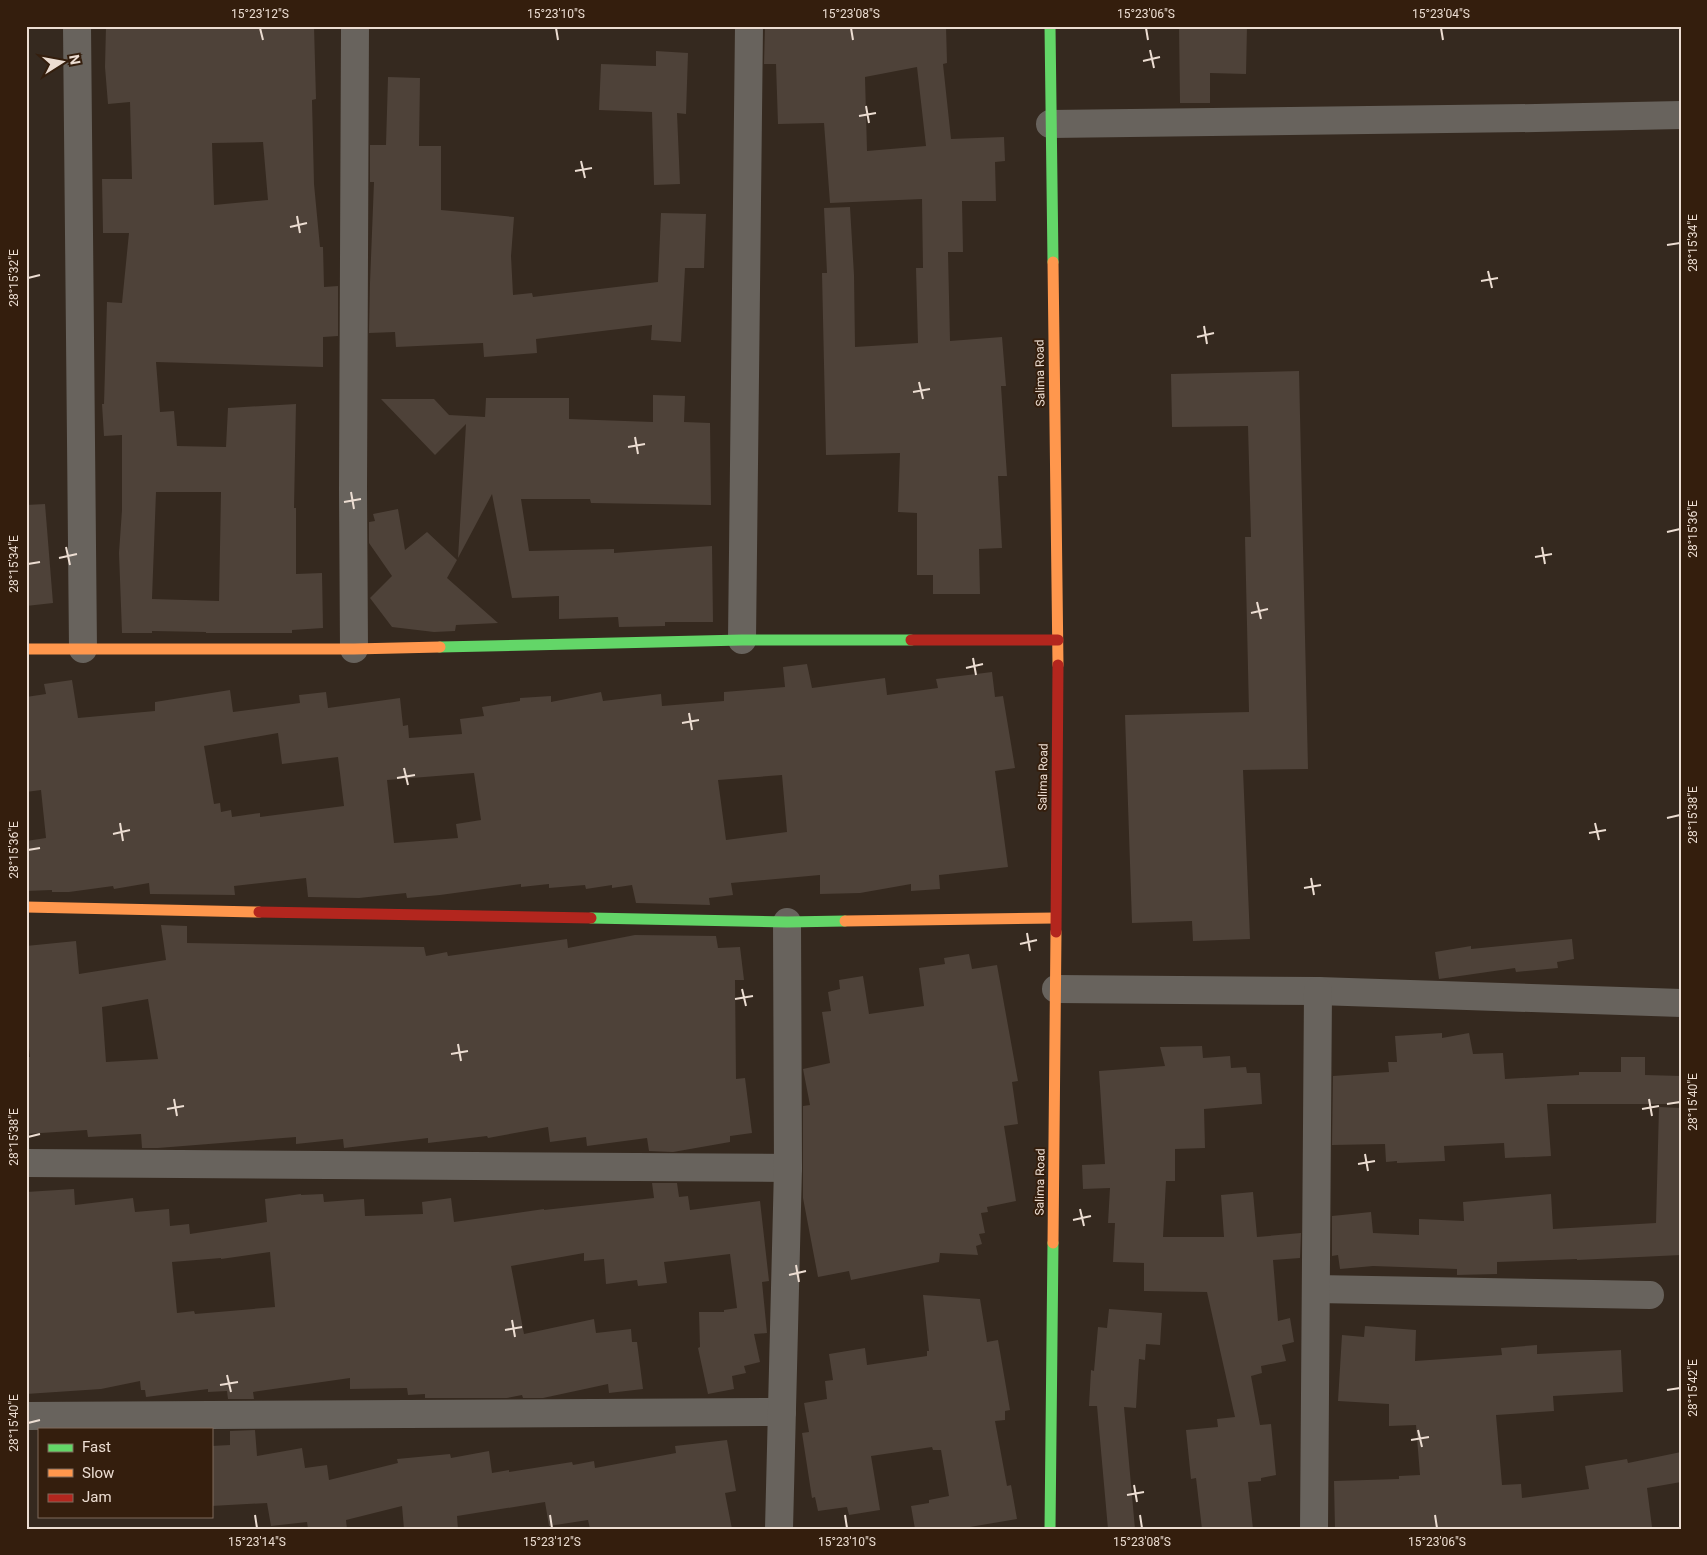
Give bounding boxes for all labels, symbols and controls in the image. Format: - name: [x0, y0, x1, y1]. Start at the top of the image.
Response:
- text: 15°23'12"S: [231, 7, 289, 21]
- text: 15°23'10"S: [527, 7, 585, 21]
- text: 15°23'08"S: [822, 7, 880, 21]
- text: 15°23'06"S: [1117, 7, 1175, 21]
- text: 15°23'04"S: [1412, 7, 1470, 21]
- north arrow: [38, 38, 88, 88]
- text: N: [66, 53, 84, 66]
- text: 28°15'34"E: [1686, 214, 1700, 272]
- text: 28°15'32"E: [7, 249, 21, 307]
- street label: Salima Road: [1032, 339, 1048, 407]
- text: 28°15'36"E: [1686, 500, 1700, 558]
- text: 28°15'34"E: [7, 535, 21, 593]
- street label: Salima Road: [1035, 743, 1051, 811]
- text: 28°15'38"E: [1686, 786, 1700, 844]
- text: 28°15'36"E: [7, 821, 21, 879]
- text: 28°15'40"E: [1686, 1073, 1700, 1131]
- text: 28°15'38"E: [7, 1108, 21, 1166]
- street label: Salima Road: [1032, 1148, 1048, 1216]
- text: 28°15'42"E: [1686, 1359, 1700, 1417]
- text: 28°15'40"E: [7, 1394, 21, 1452]
- legend: [38, 1428, 212, 1518]
- text: Fast: [82, 1438, 111, 1456]
- text: Slow: [82, 1464, 114, 1482]
- text: Jam: [82, 1488, 112, 1506]
- text: 15°23'14"S: [228, 1535, 286, 1549]
- text: 15°23'12"S: [523, 1535, 581, 1549]
- text: 15°23'10"S: [818, 1535, 876, 1549]
- text: 15°23'08"S: [1113, 1535, 1171, 1549]
- text: 15°23'06"S: [1408, 1535, 1466, 1549]

